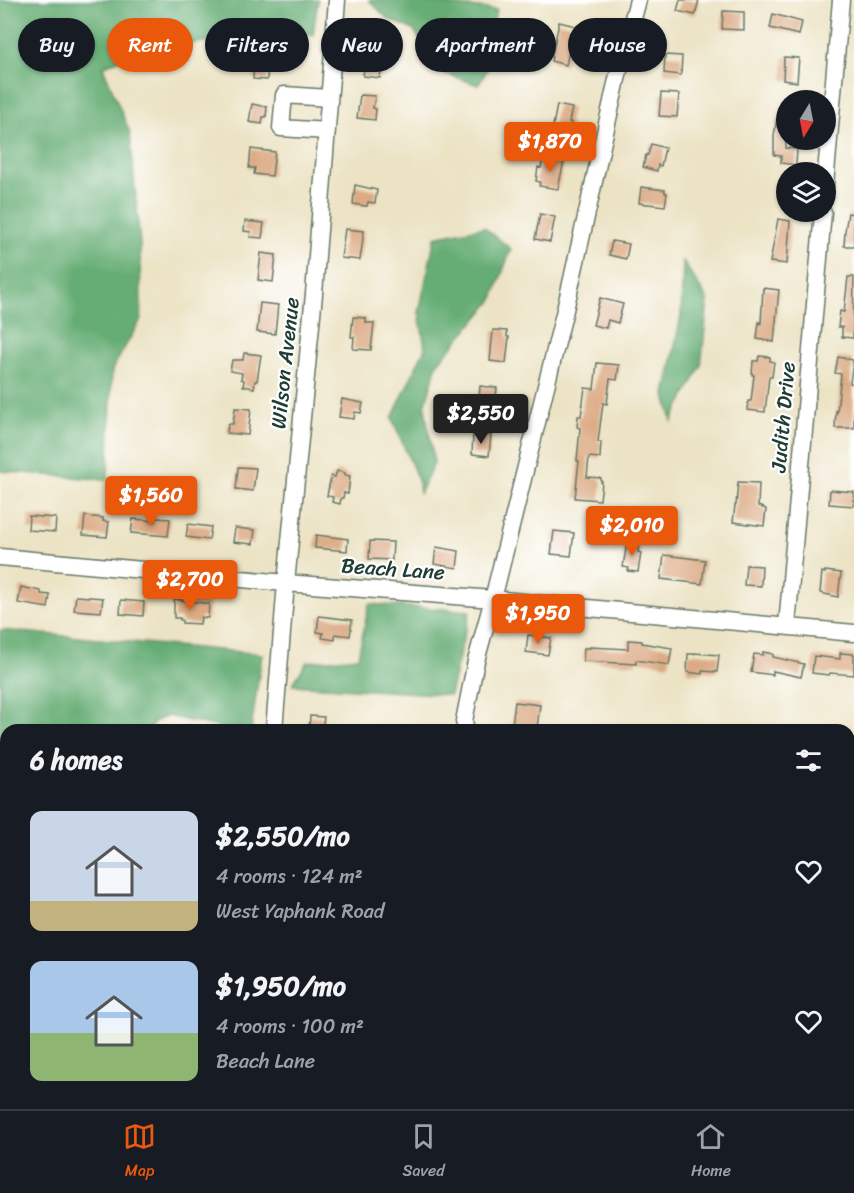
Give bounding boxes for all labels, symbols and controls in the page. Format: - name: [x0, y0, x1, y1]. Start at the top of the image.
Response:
- chip: Buy: [18, 18, 95, 72]
- chip: Rent: [107, 18, 193, 72]
- chip: Filters: [205, 18, 309, 72]
- chip: New: [321, 18, 403, 72]
- chip: Apartment: [415, 18, 556, 72]
- chip: House: [568, 18, 667, 72]
- north arrow: [776, 90, 836, 150]
- map controls: [776, 90, 836, 222]
- pin: $1,870: [501, 122, 599, 173]
- text: $1,870: [518, 124, 582, 159]
- button: layers: [776, 162, 836, 222]
- street label: Wilson Avenue: [259, 295, 311, 431]
- street label: Judith Drive: [759, 360, 807, 475]
- pin: $2,550: [432, 394, 530, 445]
- text: $2,550: [447, 396, 515, 431]
- pin: $1,560: [102, 476, 200, 527]
- text: $1,560: [119, 478, 183, 513]
- pin: $2,010: [583, 506, 681, 557]
- text: $2,010: [600, 508, 664, 543]
- street label: Beach Lane: [340, 546, 446, 592]
- pin: $2,700: [141, 560, 239, 611]
- text: $2,700: [156, 562, 224, 597]
- pin: $1,950: [489, 594, 587, 645]
- text: $1,950: [506, 596, 570, 631]
- text: 6 homes: [30, 737, 122, 783]
- icon: filters: [792, 744, 825, 777]
- text: $2,550/mo: [216, 813, 350, 859]
- icon: home: [78, 835, 150, 907]
- icon: heart: [792, 855, 825, 888]
- text: 4 rooms · 124 m²: [216, 859, 363, 894]
- text: West Yaphank Road: [216, 894, 384, 929]
- text: $1,950/mo: [216, 963, 346, 1009]
- icon: home: [78, 985, 150, 1057]
- icon: heart: [792, 1005, 825, 1038]
- text: 4 rooms · 100 m²: [216, 1009, 364, 1044]
- text: Beach Lane: [216, 1044, 315, 1079]
- tab: Map: [123, 1120, 156, 1185]
- tab: Saved: [402, 1120, 445, 1185]
- tab: Home: [691, 1120, 731, 1185]

